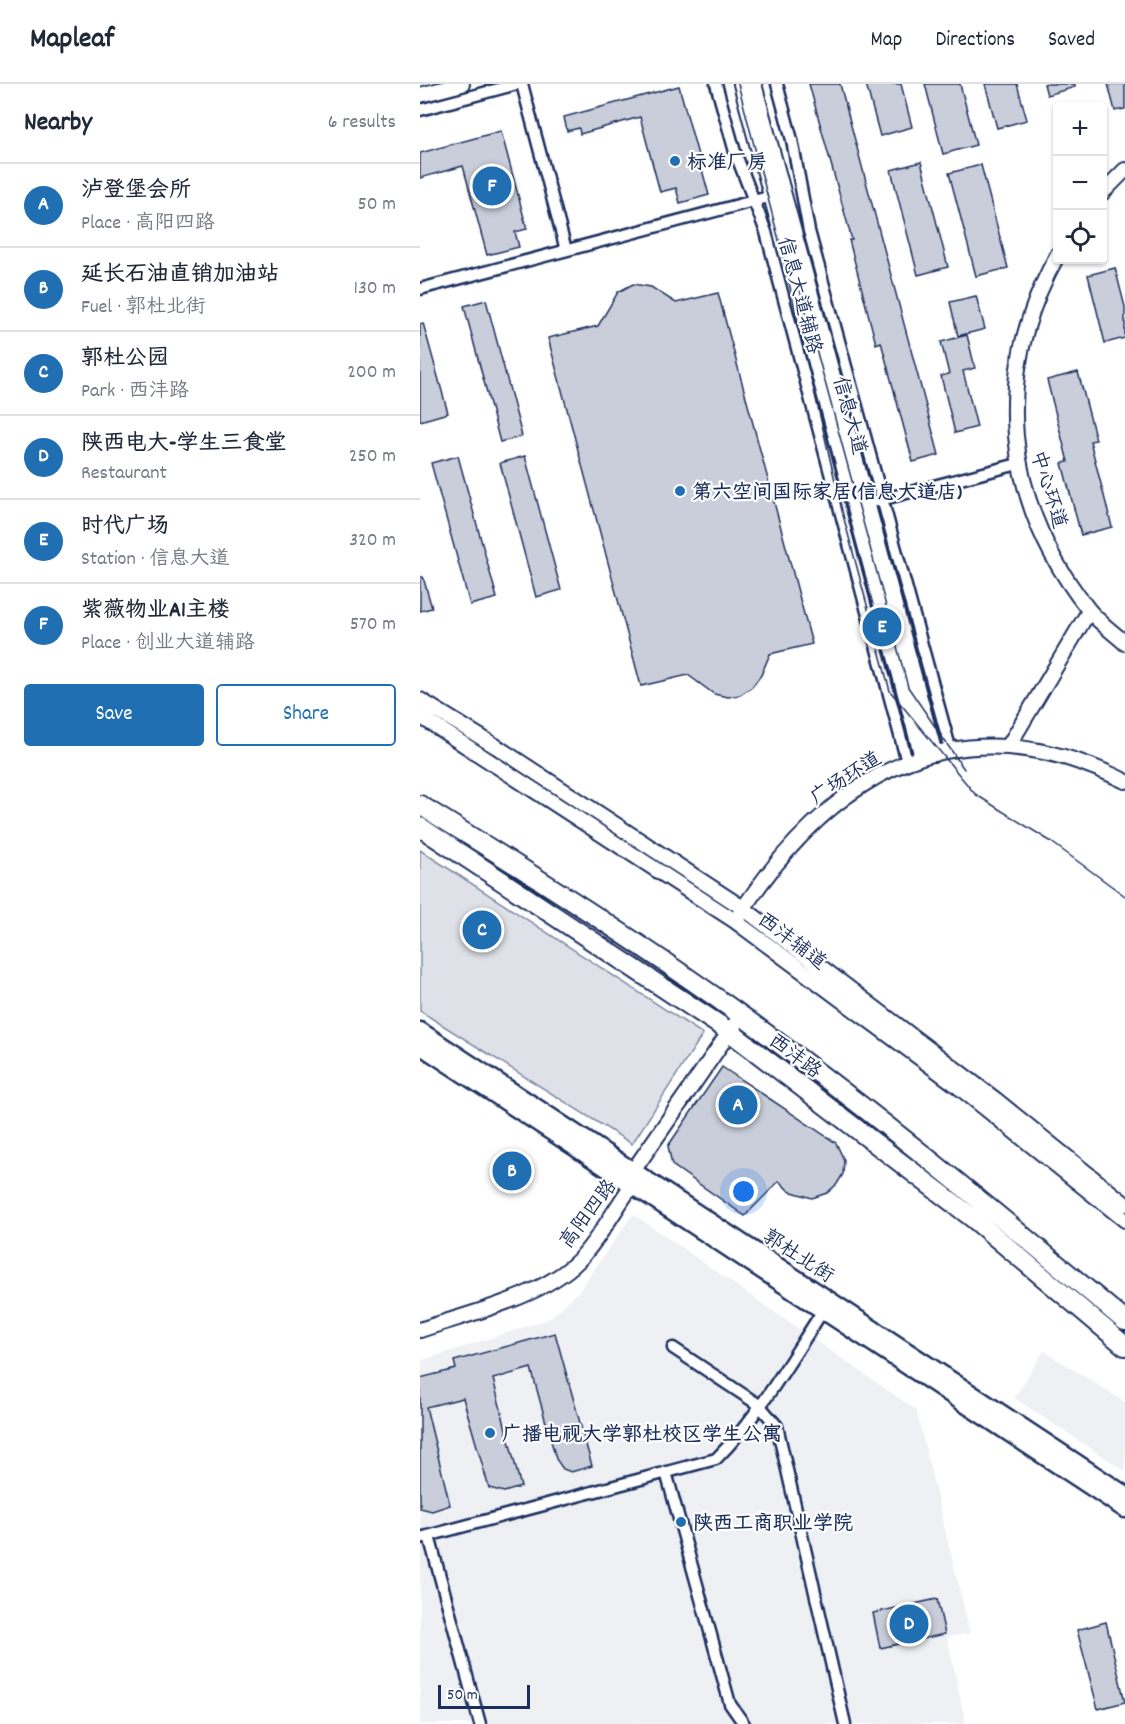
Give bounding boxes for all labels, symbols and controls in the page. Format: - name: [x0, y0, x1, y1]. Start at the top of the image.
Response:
- text: Mapleaf: [30, 21, 114, 61]
- text: Map: [871, 26, 902, 56]
- text: Directions: [935, 26, 1015, 56]
- text: Saved: [1048, 26, 1095, 56]
- map controls: [1053, 102, 1107, 264]
- button: +: [1053, 102, 1107, 156]
- text: Nearby: [24, 105, 92, 142]
- text: 6 results: [328, 109, 396, 137]
- place label: 标准厂房: [687, 150, 767, 178]
- marker: 标准厂房: [668, 154, 682, 168]
- button: −: [1053, 156, 1107, 210]
- pin: F: [472, 164, 512, 208]
- text: 泸登堡会所: [81, 176, 191, 207]
- text: A: [38, 191, 49, 219]
- text: 50 m: [358, 191, 396, 219]
- text: Place · 高阳四路: [81, 210, 215, 238]
- button: locate: [1053, 210, 1107, 264]
- street label: 信息大道辅路: [769, 234, 827, 358]
- text: 延长石油直销加油站: [81, 260, 279, 291]
- text: B: [39, 275, 48, 303]
- text: 130 m: [354, 275, 396, 303]
- text: Fuel · 郭杜北街: [81, 294, 206, 322]
- text: 郭杜公园: [81, 344, 169, 375]
- text: C: [39, 359, 48, 387]
- text: 200 m: [347, 359, 396, 387]
- street label: 信息大道: [824, 374, 872, 458]
- text: Park · 西沣路: [81, 378, 189, 406]
- text: 陕西电大-学生三食堂: [81, 429, 287, 460]
- text: D: [38, 443, 49, 471]
- text: 250 m: [349, 443, 396, 471]
- street label: 中心环道: [1022, 448, 1072, 532]
- text: Restaurant: [81, 460, 167, 488]
- place label: 第六空间国际家居(信息大道店): [692, 480, 962, 508]
- marker: 第六空间国际家居(信息大道店): [673, 484, 687, 498]
- text: 时代广场: [81, 512, 169, 543]
- text: E: [39, 527, 48, 555]
- text: 320 m: [349, 527, 396, 555]
- text: Station · 信息大道: [81, 546, 230, 574]
- text: 紫薇物业A1主楼: [81, 596, 230, 627]
- pin: E: [862, 604, 902, 650]
- text: F: [39, 611, 48, 639]
- text: 570 m: [350, 611, 396, 639]
- text: Place · 创业大道辅路: [81, 630, 255, 658]
- button: Save: [24, 684, 204, 746]
- button: Share: [216, 684, 396, 746]
- street label: 广场环道: [805, 746, 888, 813]
- street label: 西沣辅道: [751, 907, 832, 978]
- pin: C: [462, 908, 502, 952]
- street label: 西沣路: [762, 1028, 827, 1087]
- pin: A: [718, 1082, 758, 1128]
- pin: B: [492, 1148, 532, 1194]
- street label: 高阳四路: [554, 1174, 625, 1255]
- your location: [729, 1177, 758, 1206]
- street label: 郭杜北街: [756, 1224, 839, 1291]
- place label: 广播电视大学郭杜校区学生公寓: [502, 1422, 782, 1450]
- marker: 广播电视大学郭杜校区学生公寓: [483, 1426, 497, 1440]
- place label: 陕西工商职业学院: [693, 1511, 853, 1539]
- marker: 陕西工商职业学院: [674, 1515, 688, 1529]
- pin: D: [890, 1602, 928, 1646]
- scale bar: [438, 1682, 530, 1710]
- text: 50 m: [447, 1684, 478, 1707]

